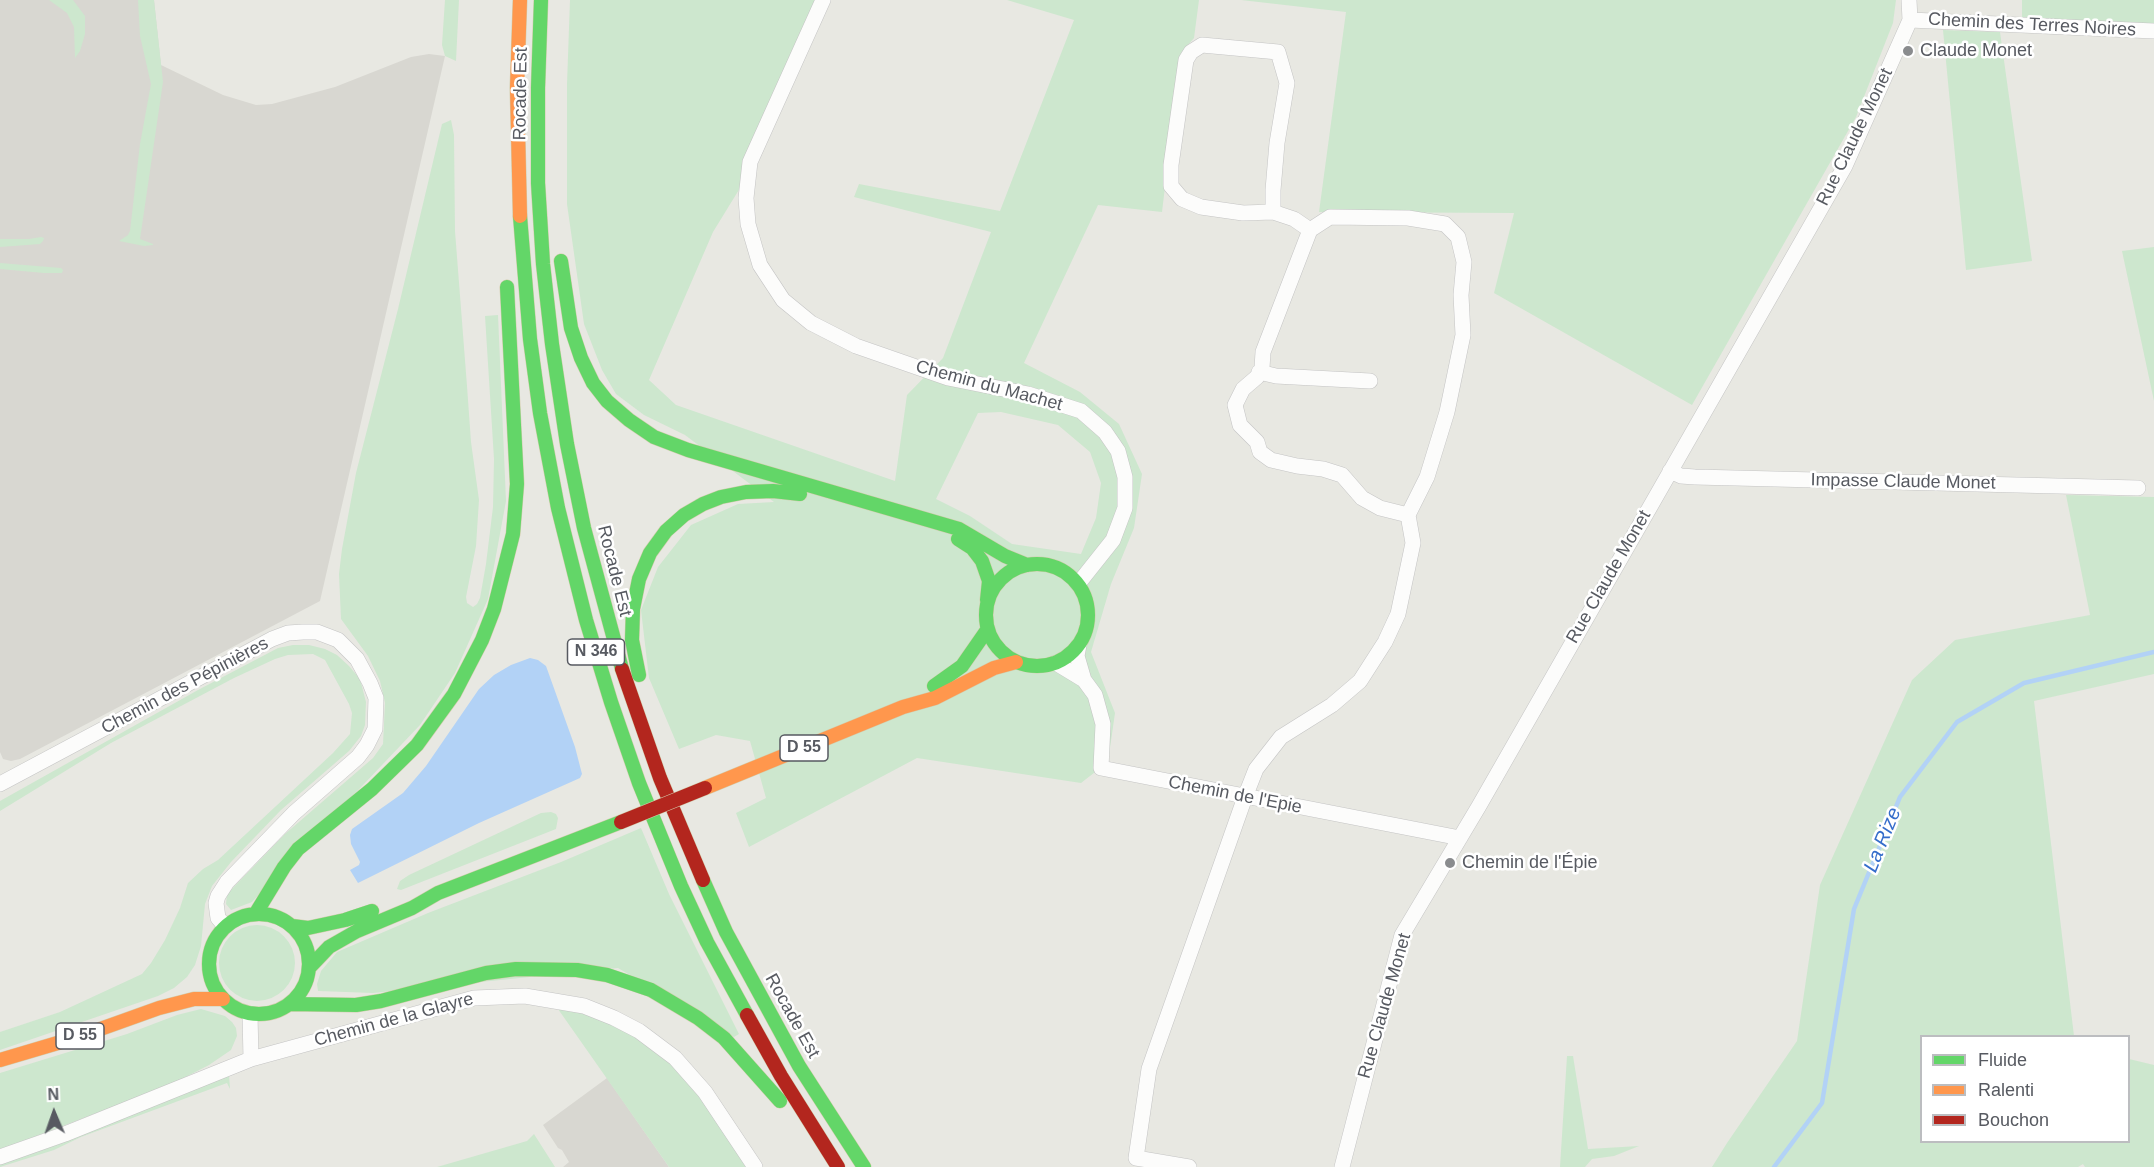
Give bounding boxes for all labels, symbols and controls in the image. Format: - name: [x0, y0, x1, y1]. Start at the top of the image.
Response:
- street label: Chemin des Terres Noires: [1928, 9, 2136, 41]
- place label: Claude Monet: [1920, 40, 2032, 62]
- marker: Claude Monet: [1901, 44, 1915, 58]
- street label: Rocade Est: [509, 47, 533, 141]
- street label: Rue Claude Monet: [1812, 65, 1898, 209]
- street label: Chemin du Machet: [913, 356, 1065, 416]
- street label: Impasse Claude Monet: [1810, 470, 1996, 494]
- street label: Rue Claude Monet: [1562, 507, 1656, 647]
- street label: Rocade Est: [592, 523, 636, 619]
- street label: Chemin des Pépinières: [98, 633, 272, 739]
- road number: N 346: [568, 639, 624, 665]
- road number: D 55: [780, 735, 828, 761]
- street label: Chemin de l'Epie: [1166, 771, 1304, 819]
- water label: La Rize: [1859, 804, 1907, 876]
- place label: Chemin de l'Épie: [1462, 852, 1598, 874]
- marker: Chemin de l'Épie: [1443, 856, 1457, 870]
- street label: Rue Claude Monet: [1354, 931, 1416, 1081]
- street label: Rocade Est: [760, 970, 824, 1062]
- street label: Chemin de la Glayre: [312, 988, 476, 1052]
- road number: D 55: [56, 1023, 104, 1049]
- legend: [1920, 1035, 2130, 1143]
- text: Fluide: [1978, 1050, 2027, 1070]
- text: Ralenti: [1978, 1080, 2034, 1100]
- north arrow: [24, 1083, 84, 1143]
- text: N: [47, 1086, 59, 1103]
- text: Bouchon: [1978, 1110, 2049, 1130]

